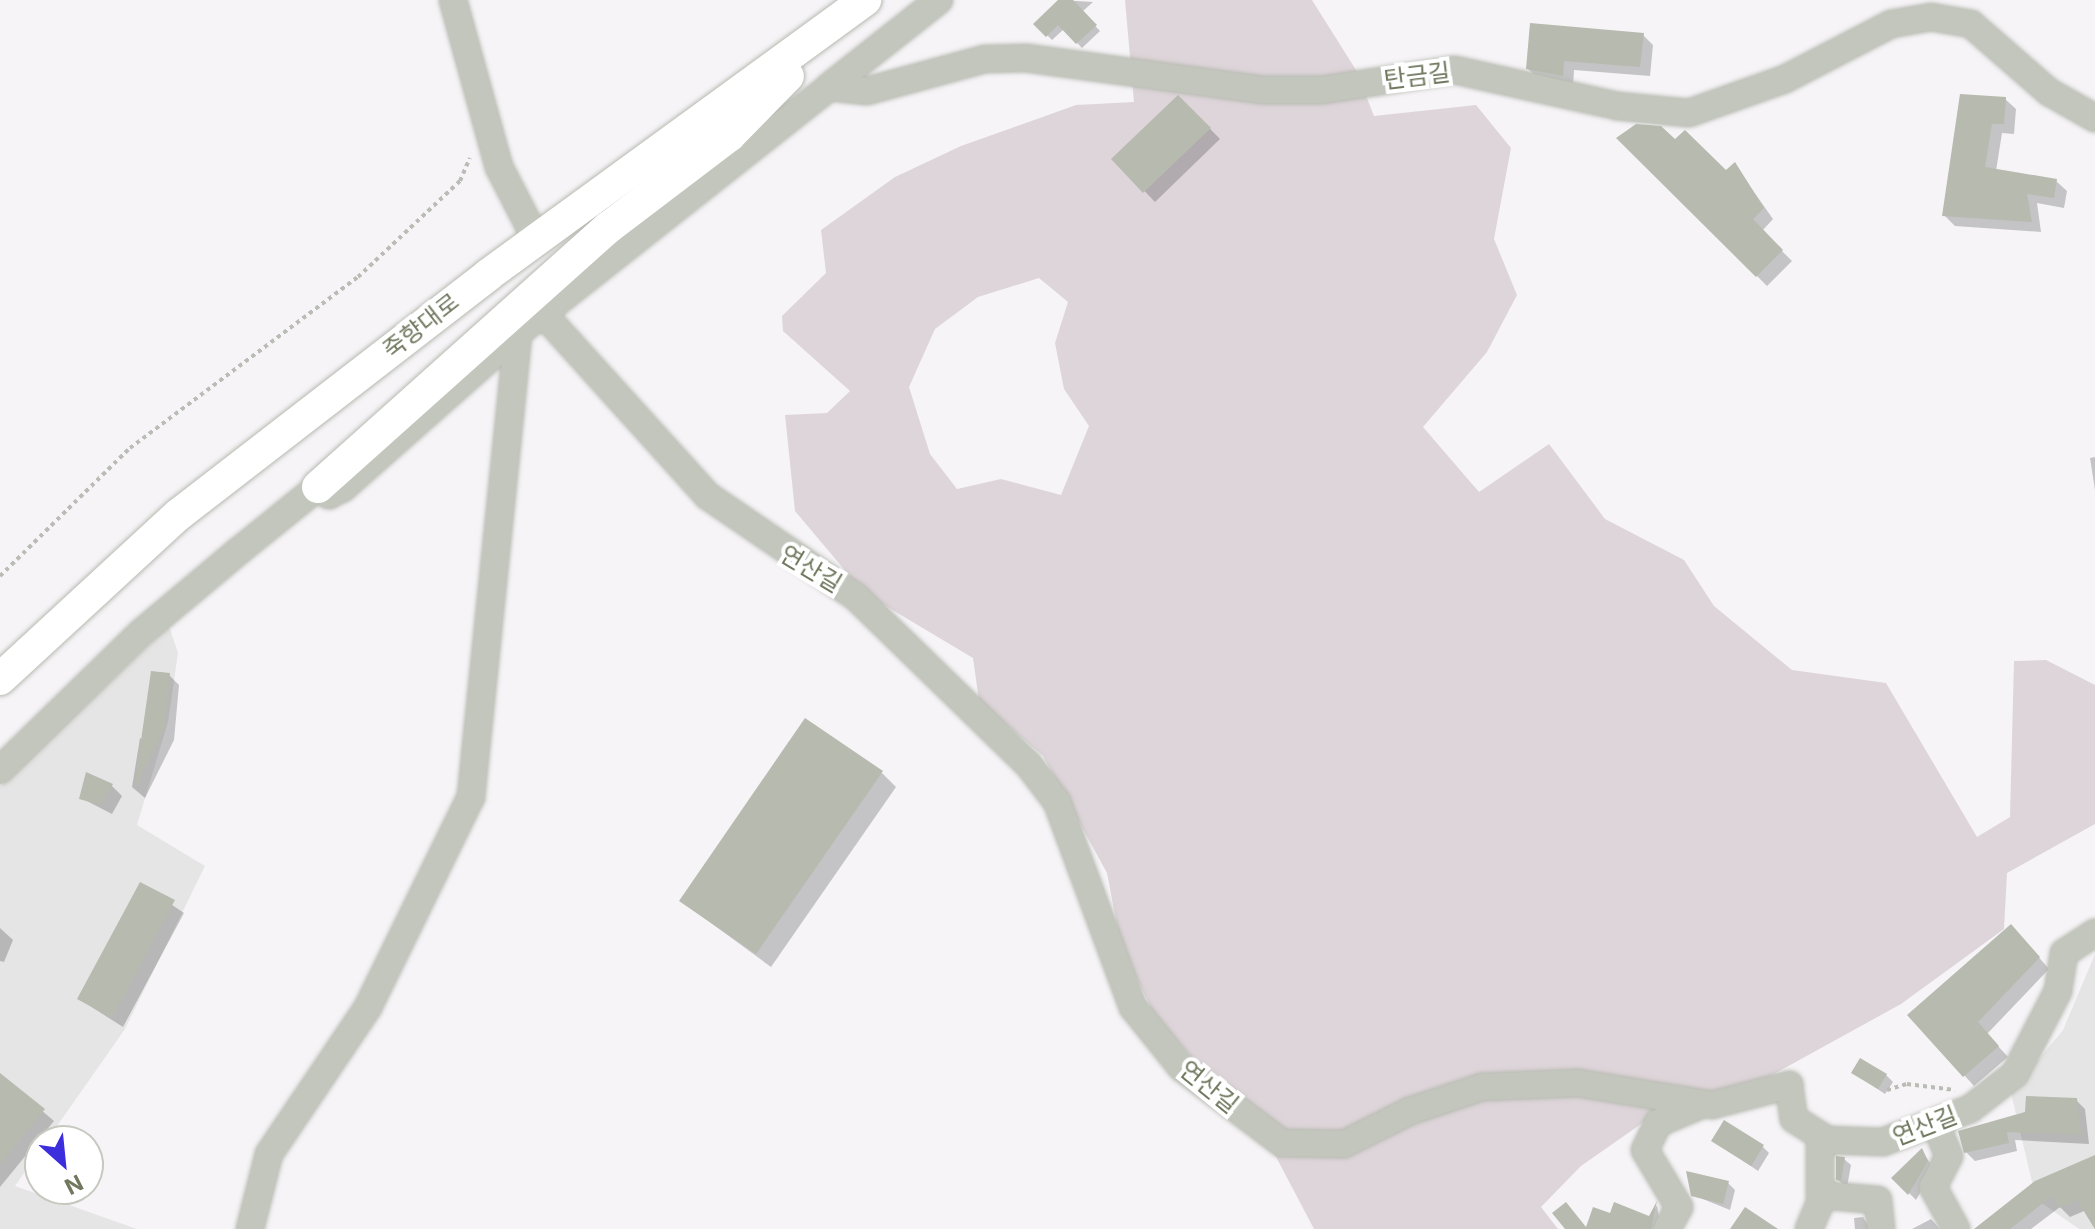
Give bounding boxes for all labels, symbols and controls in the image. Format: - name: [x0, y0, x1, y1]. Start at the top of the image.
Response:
- street label: 탄금길: [1382, 58, 1452, 94]
- street label: 죽향대로: [377, 287, 465, 365]
- street label: 연산길: [775, 540, 847, 598]
- street label: 연산길: [1174, 1055, 1244, 1119]
- street label: 연산길: [1889, 1101, 1961, 1151]
- north arrow: [24, 1125, 104, 1205]
- text: N: [61, 1169, 87, 1200]

